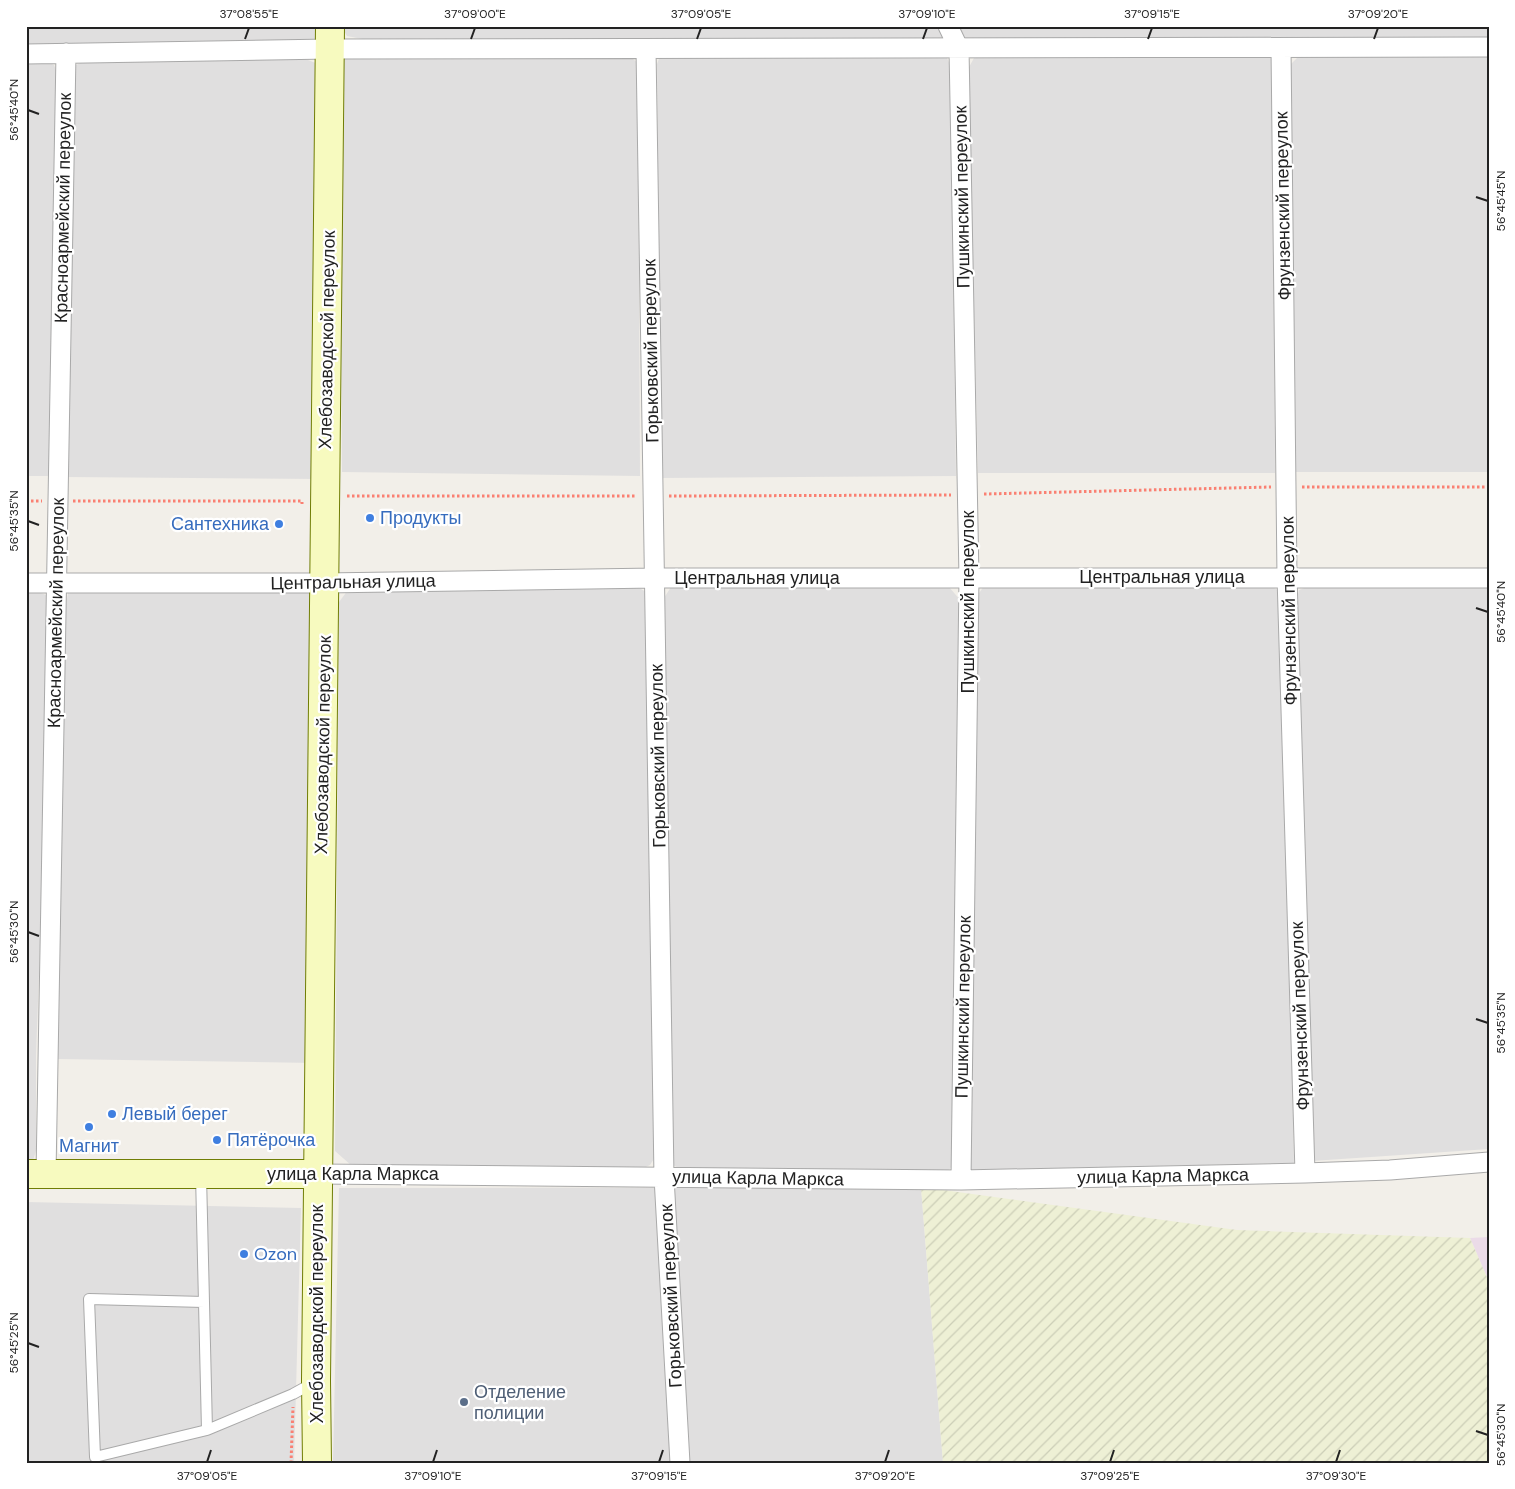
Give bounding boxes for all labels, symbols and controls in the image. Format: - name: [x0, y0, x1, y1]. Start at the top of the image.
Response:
- text: 37°08'55"E: [219, 6, 279, 22]
- text: 37°09'00"E: [444, 6, 506, 22]
- text: 37°09'05"E: [671, 6, 732, 22]
- text: 37°09'10"E: [898, 6, 956, 22]
- text: 37°09'15"E: [1124, 6, 1180, 22]
- text: 37°09'20"E: [1348, 6, 1408, 22]
- text: 56°45'40"N: [6, 79, 22, 141]
- street label: Красноармейский переулок: [49, 92, 77, 323]
- street label: Пушкинский переулок: [948, 105, 976, 289]
- street label: Фрунзенский переулок: [1269, 111, 1297, 301]
- text: 56°45'45"N: [1493, 171, 1509, 231]
- street label: Хлебозаводской переулок: [313, 230, 341, 450]
- street label: Горьковский переулок: [637, 259, 665, 443]
- text: 56°45'35"N: [6, 490, 22, 552]
- street label: Красноармейский переулок: [42, 497, 70, 728]
- place label: Продукты: [380, 506, 461, 530]
- street label: Пушкинский переулок: [956, 510, 980, 693]
- place label: Сантехника: [171, 512, 270, 536]
- marker: Продукты: [364, 512, 376, 524]
- street label: Фрунзенский переулок: [1275, 516, 1303, 706]
- marker: Сантехника: [273, 518, 285, 530]
- street label: Центральная улица: [1079, 565, 1246, 589]
- street label: Центральная улица: [674, 566, 841, 590]
- street label: Центральная улица: [270, 569, 437, 595]
- text: 56°45'40"N: [1493, 581, 1509, 643]
- street label: Хлебозаводской переулок: [309, 635, 337, 855]
- street label: Горьковский переулок: [644, 664, 672, 848]
- text: 56°45'30"N: [6, 901, 22, 963]
- street label: Пушкинский переулок: [949, 915, 977, 1099]
- street label: Фрунзенский переулок: [1285, 921, 1315, 1111]
- text: 56°45'35"N: [1493, 992, 1509, 1054]
- place label: Левый берег: [122, 1102, 228, 1126]
- marker: Левый берег: [106, 1108, 118, 1120]
- marker: Магнит: [83, 1121, 95, 1133]
- place label: Пятёрочка: [227, 1128, 316, 1152]
- place label: Магнит: [59, 1134, 119, 1158]
- marker: Пятёрочка: [211, 1134, 223, 1146]
- street label: улица Карла Маркса: [267, 1162, 440, 1186]
- street label: улица Карла Маркса: [1077, 1162, 1250, 1189]
- street label: улица Карла Маркса: [672, 1165, 845, 1192]
- street label: Горьковский переулок: [654, 1203, 688, 1388]
- street label: Хлебозаводской переулок: [305, 1204, 329, 1423]
- place label: Ozon: [254, 1242, 297, 1266]
- marker: Ozon: [238, 1248, 250, 1260]
- text: 56°45'25"N: [6, 1312, 22, 1374]
- place label: Отделение полиции: [474, 1380, 566, 1425]
- marker: Отделение полиции: [458, 1396, 470, 1408]
- text: 56°45'30"N: [1493, 1404, 1509, 1466]
- text: 37°09'05"E: [177, 1468, 238, 1484]
- text: 37°09'10"E: [404, 1468, 462, 1484]
- text: 37°09'15"E: [631, 1468, 687, 1484]
- text: 37°09'20"E: [855, 1468, 915, 1484]
- text: 37°09'25"E: [1080, 1468, 1140, 1484]
- text: 37°09'30"E: [1306, 1468, 1367, 1484]

